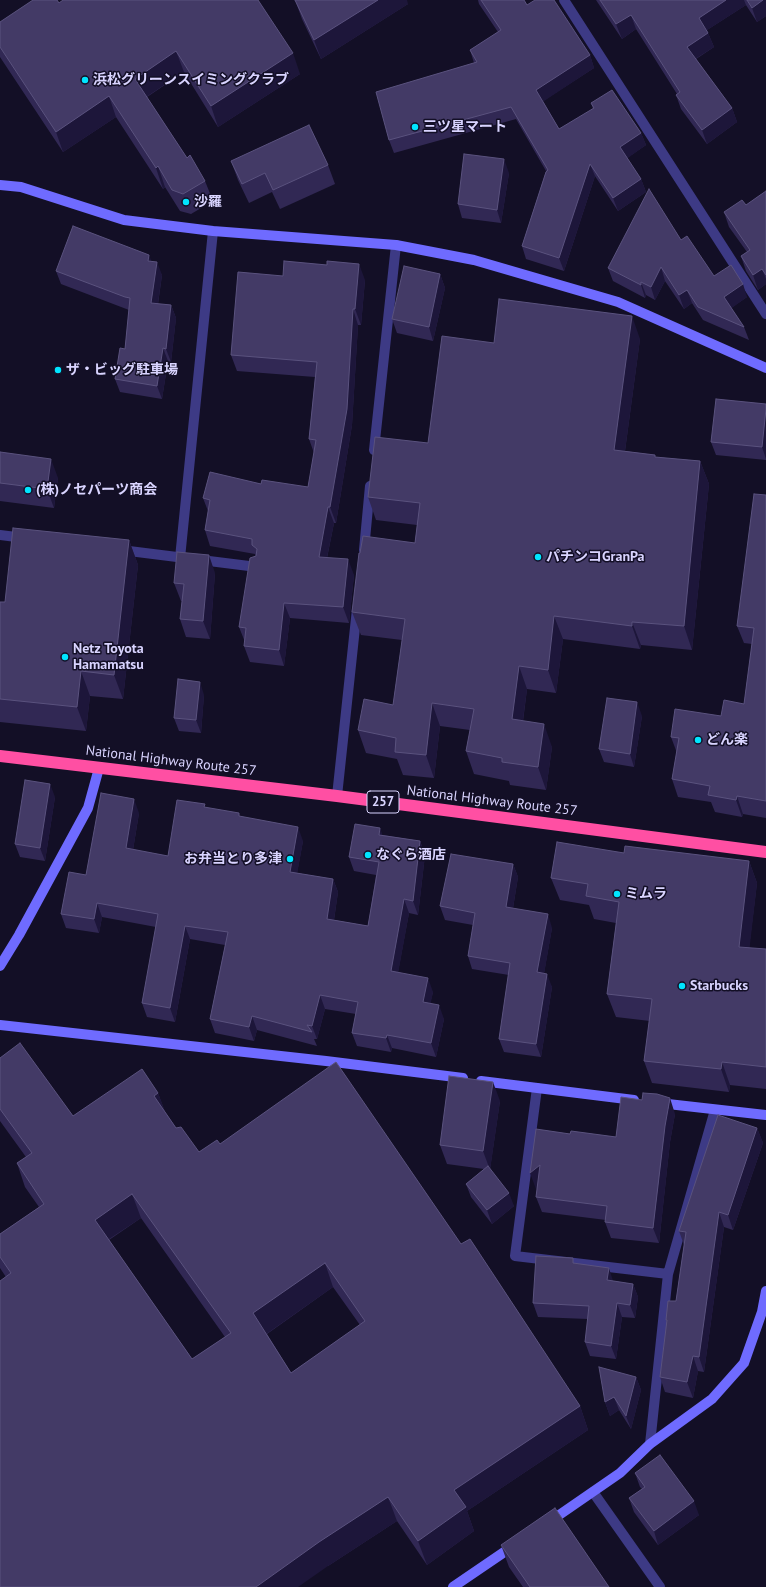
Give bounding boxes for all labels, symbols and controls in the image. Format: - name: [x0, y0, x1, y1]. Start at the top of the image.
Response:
- place label: 浜松グリーンスイミングクラブ: [93, 72, 289, 88]
- marker: 浜松グリーンスイミングクラブ: [80, 75, 90, 85]
- place label: 三ツ星マート: [423, 119, 507, 135]
- marker: 三ツ星マート: [410, 122, 420, 132]
- place label: 沙羅: [194, 194, 222, 210]
- marker: 沙羅: [181, 197, 191, 207]
- place label: ザ・ビッグ駐車場: [66, 362, 178, 378]
- marker: ザ・ビッグ駐車場: [53, 365, 63, 375]
- place label: (株)ノセパーツ商会: [36, 482, 157, 498]
- marker: (株)ノセパーツ商会: [23, 485, 33, 495]
- place label: パチンコGranPa: [546, 549, 645, 565]
- marker: パチンコGranPa: [533, 552, 543, 562]
- place label: Netz Toyota Hamamatsu: [73, 641, 144, 674]
- marker: Netz Toyota Hamamatsu: [60, 652, 70, 662]
- place label: どん楽: [706, 732, 748, 748]
- marker: どん楽: [693, 735, 703, 745]
- street label: National Highway Route 257: [85, 742, 257, 780]
- street label: National Highway Route 257: [406, 782, 578, 820]
- road number: 257: [367, 791, 399, 813]
- place label: なぐら酒店: [376, 847, 446, 863]
- marker: なぐら酒店: [363, 850, 373, 860]
- place label: お弁当とり多津: [184, 851, 282, 867]
- marker: お弁当とり多津: [285, 854, 295, 864]
- place label: ミムラ: [625, 886, 667, 902]
- marker: ミムラ: [612, 889, 622, 899]
- place label: Starbucks: [690, 978, 748, 994]
- marker: Starbucks: [677, 981, 687, 991]

